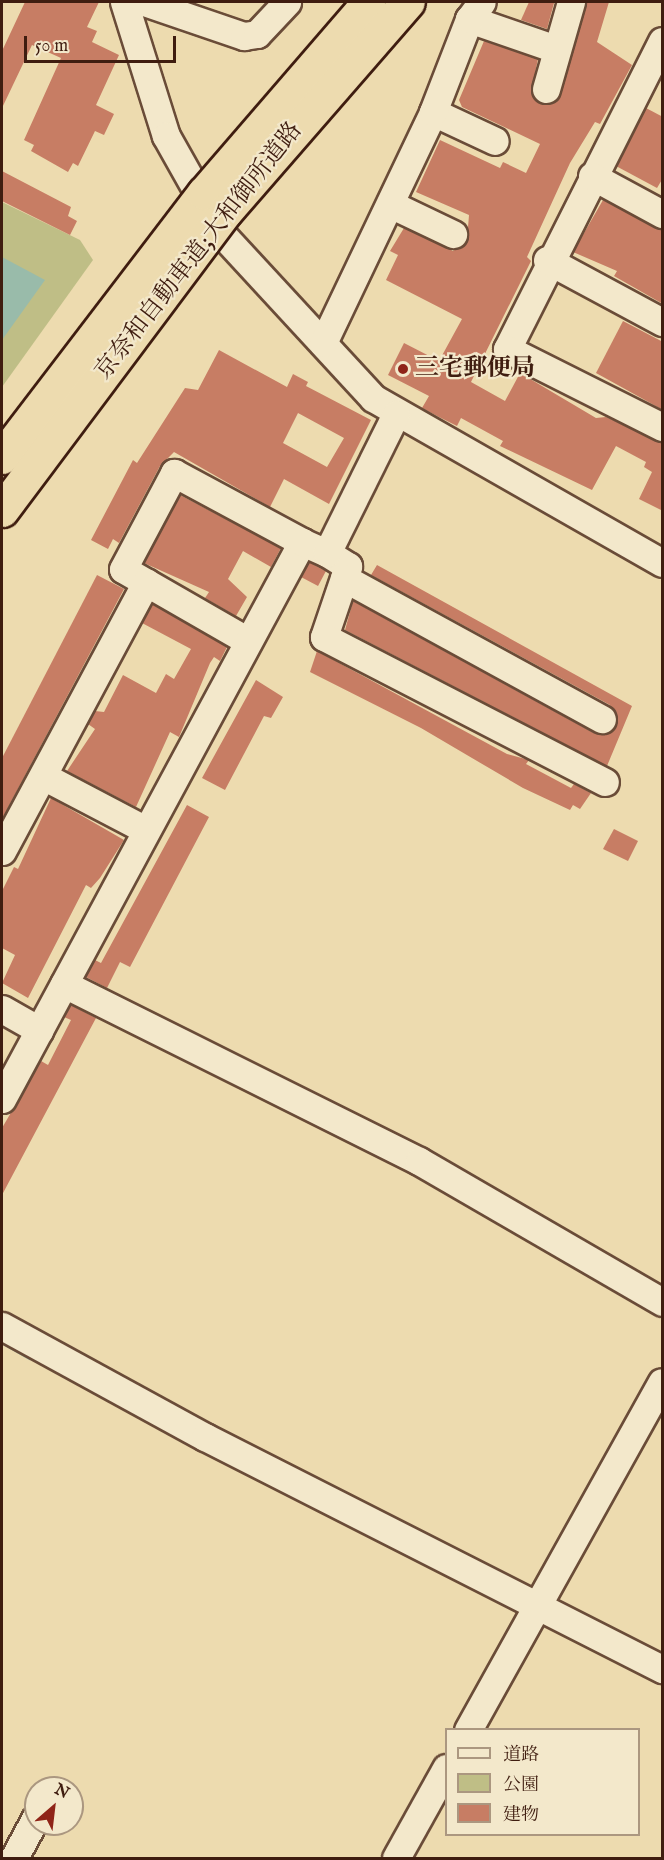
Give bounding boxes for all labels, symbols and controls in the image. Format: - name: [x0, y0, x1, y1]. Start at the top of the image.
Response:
- scale bar: [27, 24, 178, 62]
- text: 50 m: [35, 35, 68, 58]
- street label: 京奈和自動車道;大和御所道路: [90, 117, 308, 385]
- place label: 三宅郵便局: [415, 355, 535, 383]
- marker: 三宅郵便局: [396, 362, 410, 376]
- legend: [445, 1728, 640, 1836]
- text: 道路: [503, 1744, 539, 1767]
- text: 公園: [503, 1774, 539, 1797]
- north arrow: [24, 1776, 84, 1836]
- text: N: [51, 1780, 72, 1804]
- text: 建物: [503, 1804, 539, 1827]

